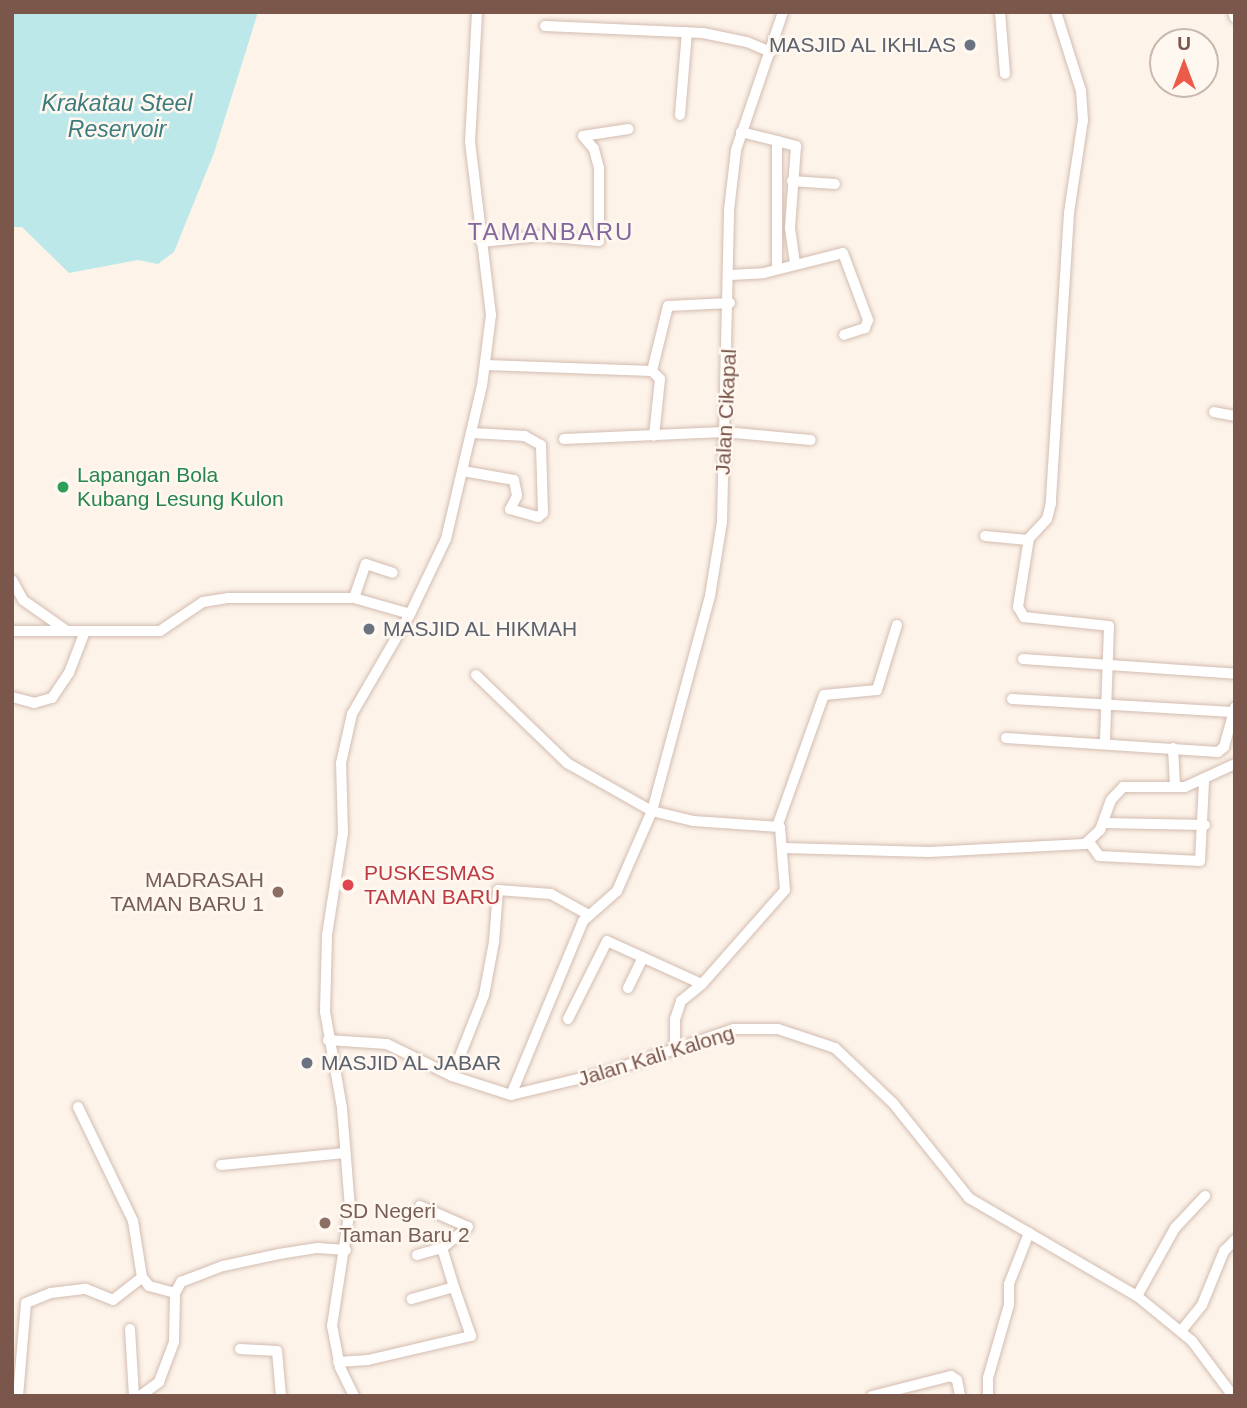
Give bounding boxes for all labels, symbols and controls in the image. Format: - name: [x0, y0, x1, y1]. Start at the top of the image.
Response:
- north arrow: [1149, 28, 1219, 98]
- place label: MASJID AL IKHLAS: [767, 32, 956, 58]
- text: U: [1177, 33, 1191, 54]
- marker: MASJID AL IKHLAS: [962, 37, 978, 53]
- water label: Krakatau Steel Reservoir: [42, 89, 192, 143]
- district label: TAMANBARU: [469, 218, 633, 246]
- street label: Jalan Cikapal: [710, 348, 742, 476]
- place label: Lapangan Bola Kubang Lesung Kulon: [77, 462, 284, 512]
- marker: Lapangan Bola Kubang Lesung Kulon: [55, 479, 71, 495]
- place label: MASJID AL HIKMAH: [383, 616, 579, 642]
- marker: MASJID AL HIKMAH: [361, 621, 377, 637]
- place label: PUSKESMAS TAMAN BARU: [364, 860, 500, 910]
- place label: MADRASAH TAMAN BARU 1: [110, 867, 264, 917]
- marker: PUSKESMAS TAMAN BARU: [338, 875, 358, 895]
- marker: MADRASAH TAMAN BARU 1: [270, 884, 286, 900]
- street label: Jalan Kali Kalong: [575, 1020, 737, 1092]
- place label: MASJID AL JABAR: [321, 1050, 503, 1076]
- marker: MASJID AL JABAR: [299, 1055, 315, 1071]
- place label: SD Negeri Taman Baru 2: [339, 1198, 470, 1248]
- marker: SD Negeri Taman Baru 2: [317, 1215, 333, 1231]

